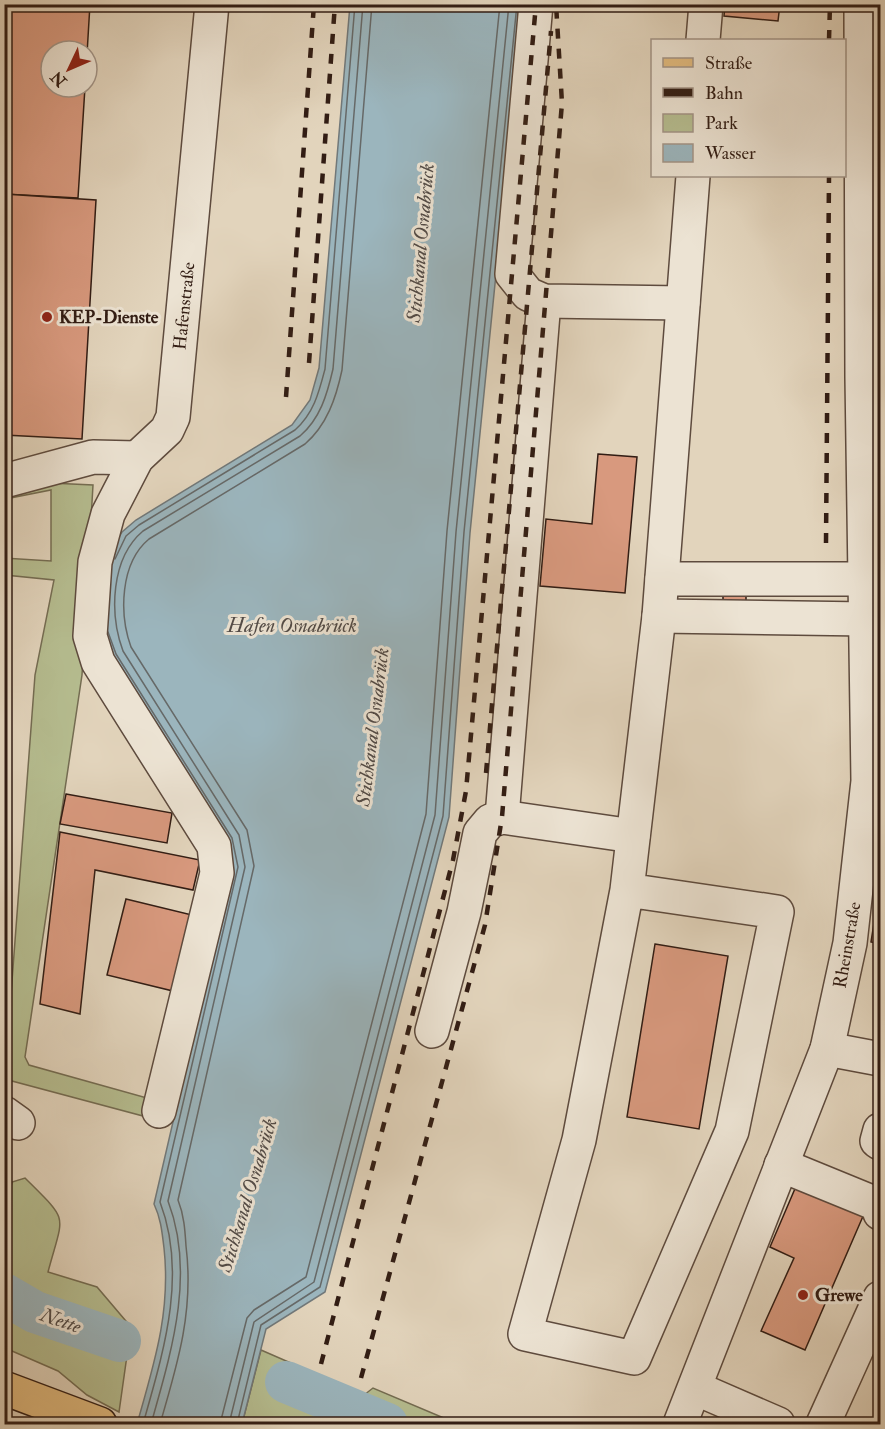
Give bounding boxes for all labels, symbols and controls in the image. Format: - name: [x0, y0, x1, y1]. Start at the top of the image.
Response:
- north arrow: [39, 39, 99, 99]
- legend: [651, 39, 846, 177]
- text: Straße: [705, 52, 753, 75]
- text: N: [46, 66, 72, 92]
- text: Bahn: [705, 82, 743, 105]
- text: Park: [705, 112, 738, 135]
- text: Wasser: [704, 142, 756, 165]
- water label: Stichkanal Osnabrück: [401, 162, 440, 325]
- street label: Hafenstraße: [168, 261, 201, 351]
- place label: KEP-Dienste: [59, 306, 159, 329]
- marker: KEP-Dienste: [40, 310, 54, 324]
- water label: Hafen Osnabrück: [226, 613, 357, 638]
- water label: Stichkanal Osnabrück: [350, 646, 395, 809]
- street label: Rheinstraße: [829, 900, 866, 990]
- water label: Stichkanal Osnabrück: [212, 1115, 283, 1276]
- place label: Grewe: [815, 1284, 863, 1307]
- marker: Grewe: [796, 1288, 810, 1302]
- water label: Nette: [36, 1302, 85, 1339]

